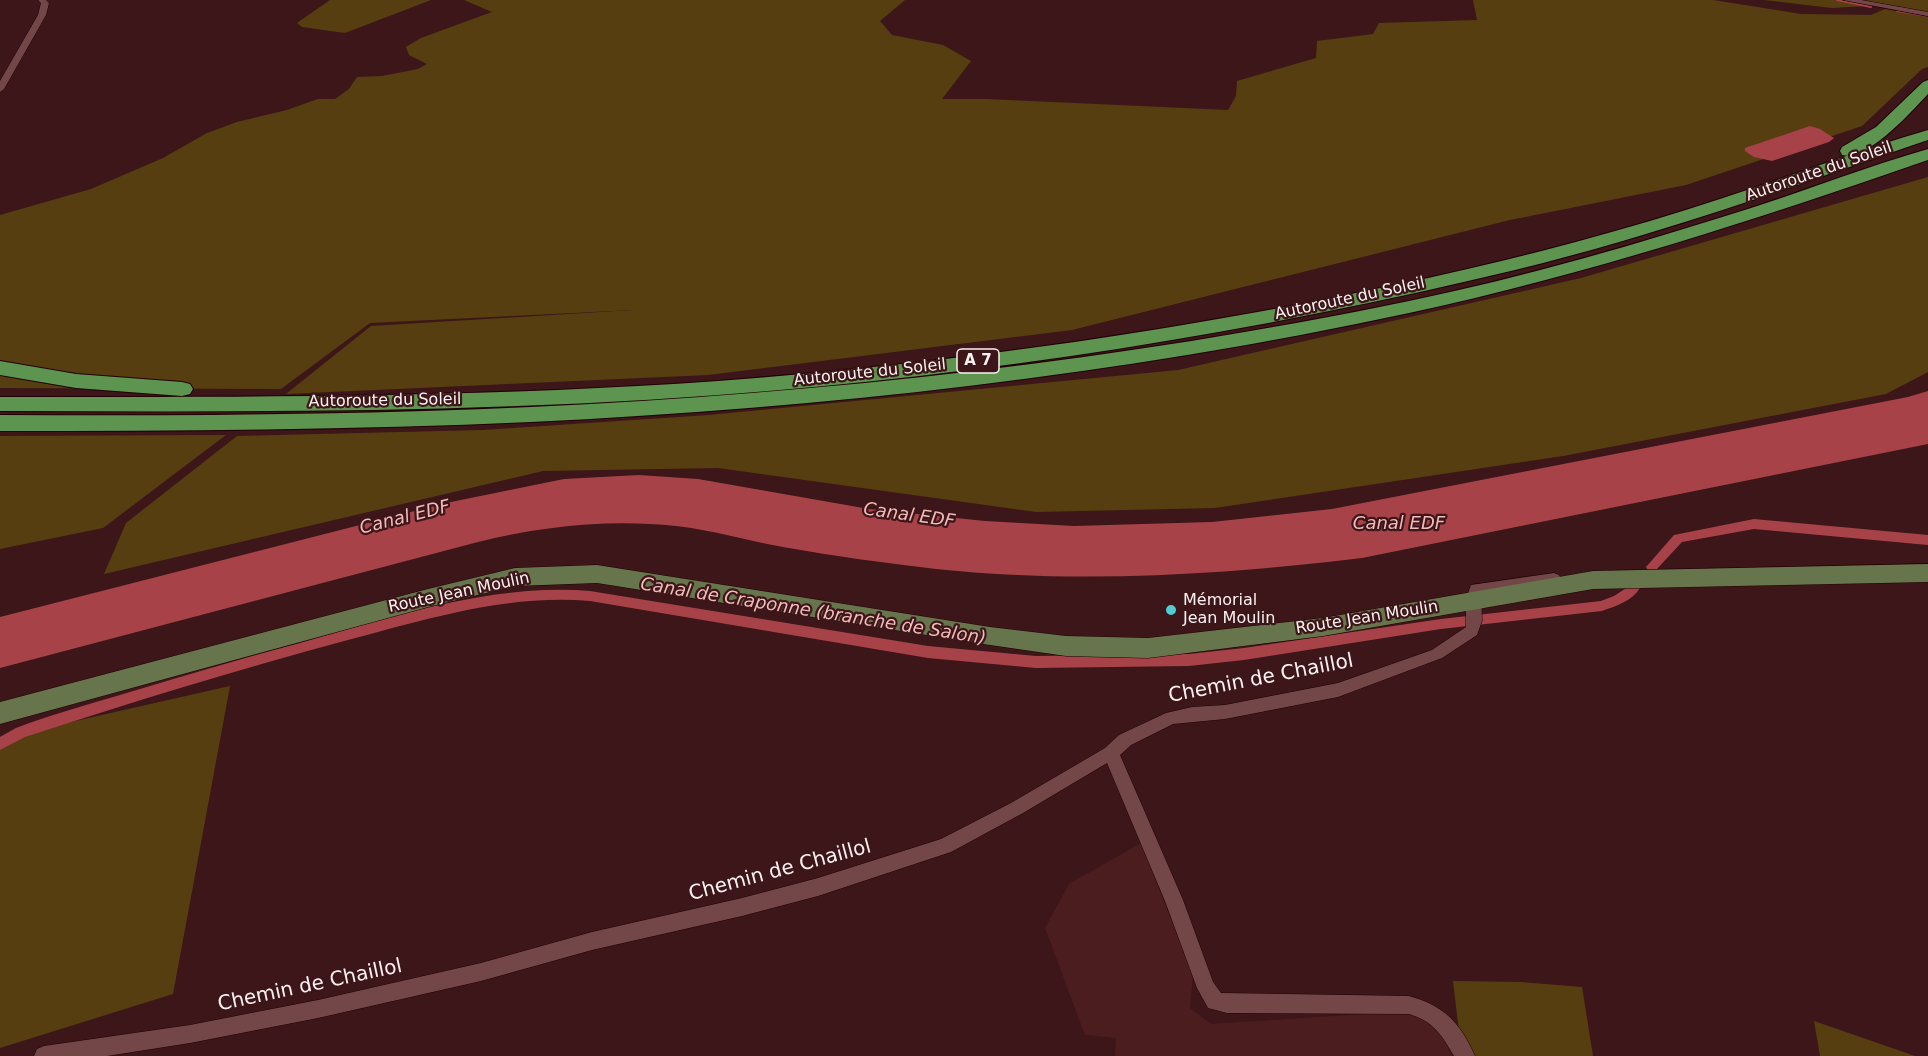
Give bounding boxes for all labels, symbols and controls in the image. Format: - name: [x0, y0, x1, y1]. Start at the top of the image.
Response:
- street label: Autoroute du Soleil: [1744, 138, 1894, 206]
- street label: Autoroute du Soleil: [1273, 274, 1427, 324]
- road number: A 7: [957, 349, 999, 373]
- street label: Autoroute du Soleil: [793, 355, 947, 391]
- street label: Autoroute du Soleil: [308, 390, 462, 412]
- water label: Canal EDF: [358, 496, 452, 540]
- water label: Canal EDF: [862, 499, 956, 533]
- water label: Canal EDF: [1353, 513, 1445, 535]
- street label: Route Jean Moulin: [387, 569, 531, 617]
- water label: Canal de Craponne (branche de Salon): [639, 574, 987, 650]
- place label: Mémorial Jean Moulin: [1183, 591, 1275, 629]
- street label: Route Jean Moulin: [1294, 597, 1440, 639]
- marker: Mémorial Jean Moulin: [1164, 603, 1178, 617]
- street label: Chemin de Chaillol: [1167, 649, 1355, 709]
- street label: Chemin de Chaillol: [686, 835, 874, 907]
- street label: Chemin de Chaillol: [216, 955, 404, 1017]

